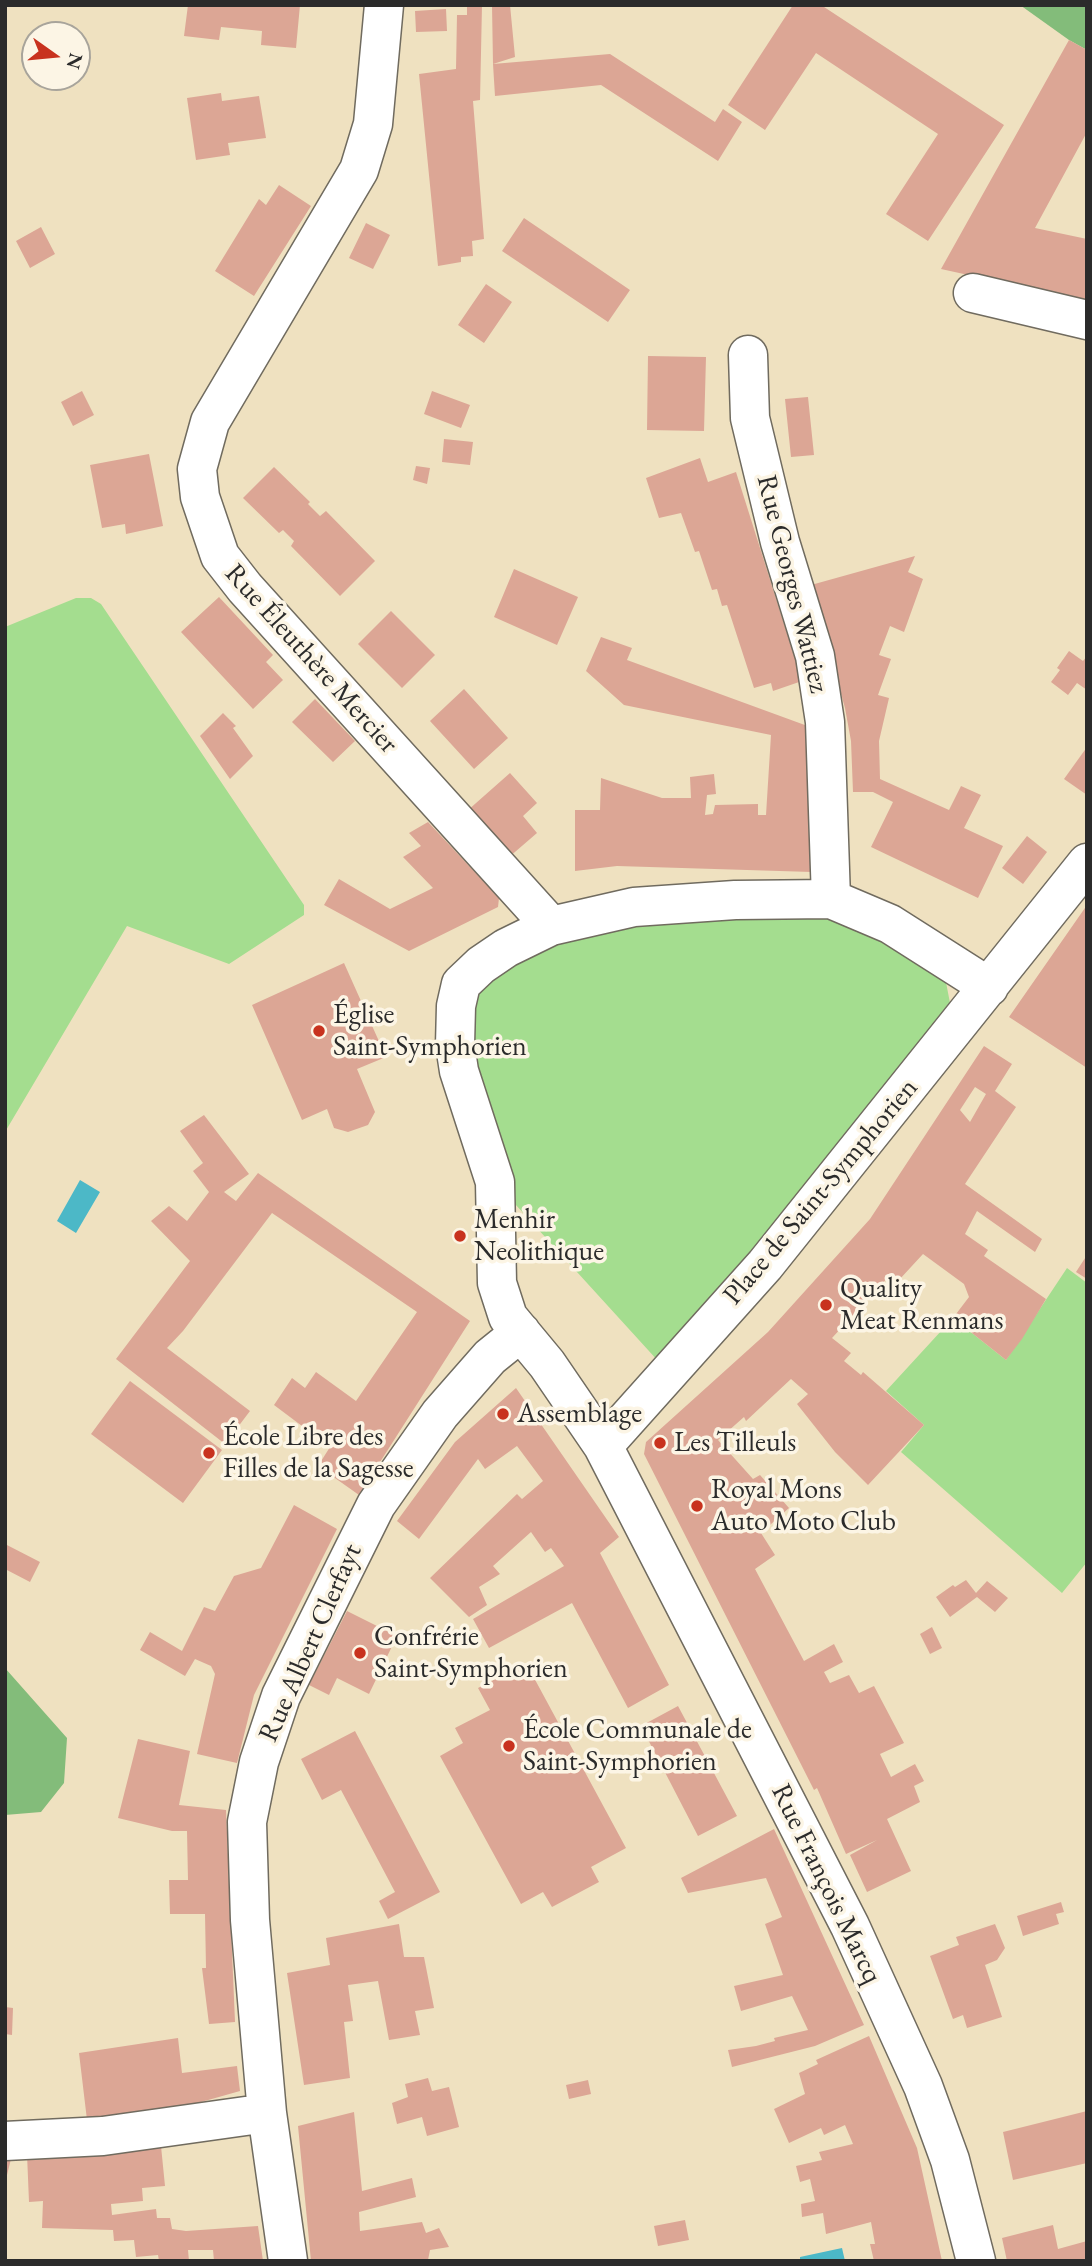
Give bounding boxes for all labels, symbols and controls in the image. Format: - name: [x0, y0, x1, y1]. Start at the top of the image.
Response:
- north arrow: [21, 21, 91, 91]
- text: N: [61, 50, 89, 72]
- street label: Rue Georges Wattiez: [749, 472, 835, 696]
- street label: Rue Éleuthère Mercier: [217, 558, 405, 760]
- place label: Église Saint-Symphorien: [333, 998, 527, 1064]
- marker: Église Saint-Symphorien: [311, 1023, 327, 1039]
- street label: Place de Saint-Symphorien: [717, 1072, 925, 1312]
- place label: Menhir Neolithique: [474, 1203, 604, 1269]
- marker: Menhir Neolithique: [452, 1228, 468, 1244]
- place label: Quality Meat Renmans: [840, 1272, 1004, 1338]
- marker: Quality Meat Renmans: [818, 1297, 834, 1313]
- place label: Assemblage: [517, 1397, 642, 1431]
- marker: Assemblage: [495, 1406, 511, 1422]
- place label: École Libre des Filles de la Sagesse: [223, 1420, 414, 1486]
- place label: Les Tilleuls: [674, 1426, 796, 1460]
- marker: Les Tilleuls: [652, 1435, 668, 1451]
- marker: École Libre des Filles de la Sagesse: [201, 1445, 217, 1461]
- place label: Royal Mons Auto Moto Club: [711, 1473, 896, 1539]
- marker: Royal Mons Auto Moto Club: [689, 1498, 705, 1514]
- street label: Rue Albert Clerfayt: [252, 1539, 370, 1747]
- place label: Confrérie Saint-Symphorien: [374, 1620, 568, 1686]
- marker: Confrérie Saint-Symphorien: [352, 1645, 368, 1661]
- place label: École Communale de Saint-Symphorien: [523, 1713, 752, 1779]
- marker: École Communale de Saint-Symphorien: [501, 1738, 517, 1754]
- street label: Rue François Marcq: [763, 1779, 889, 1989]

